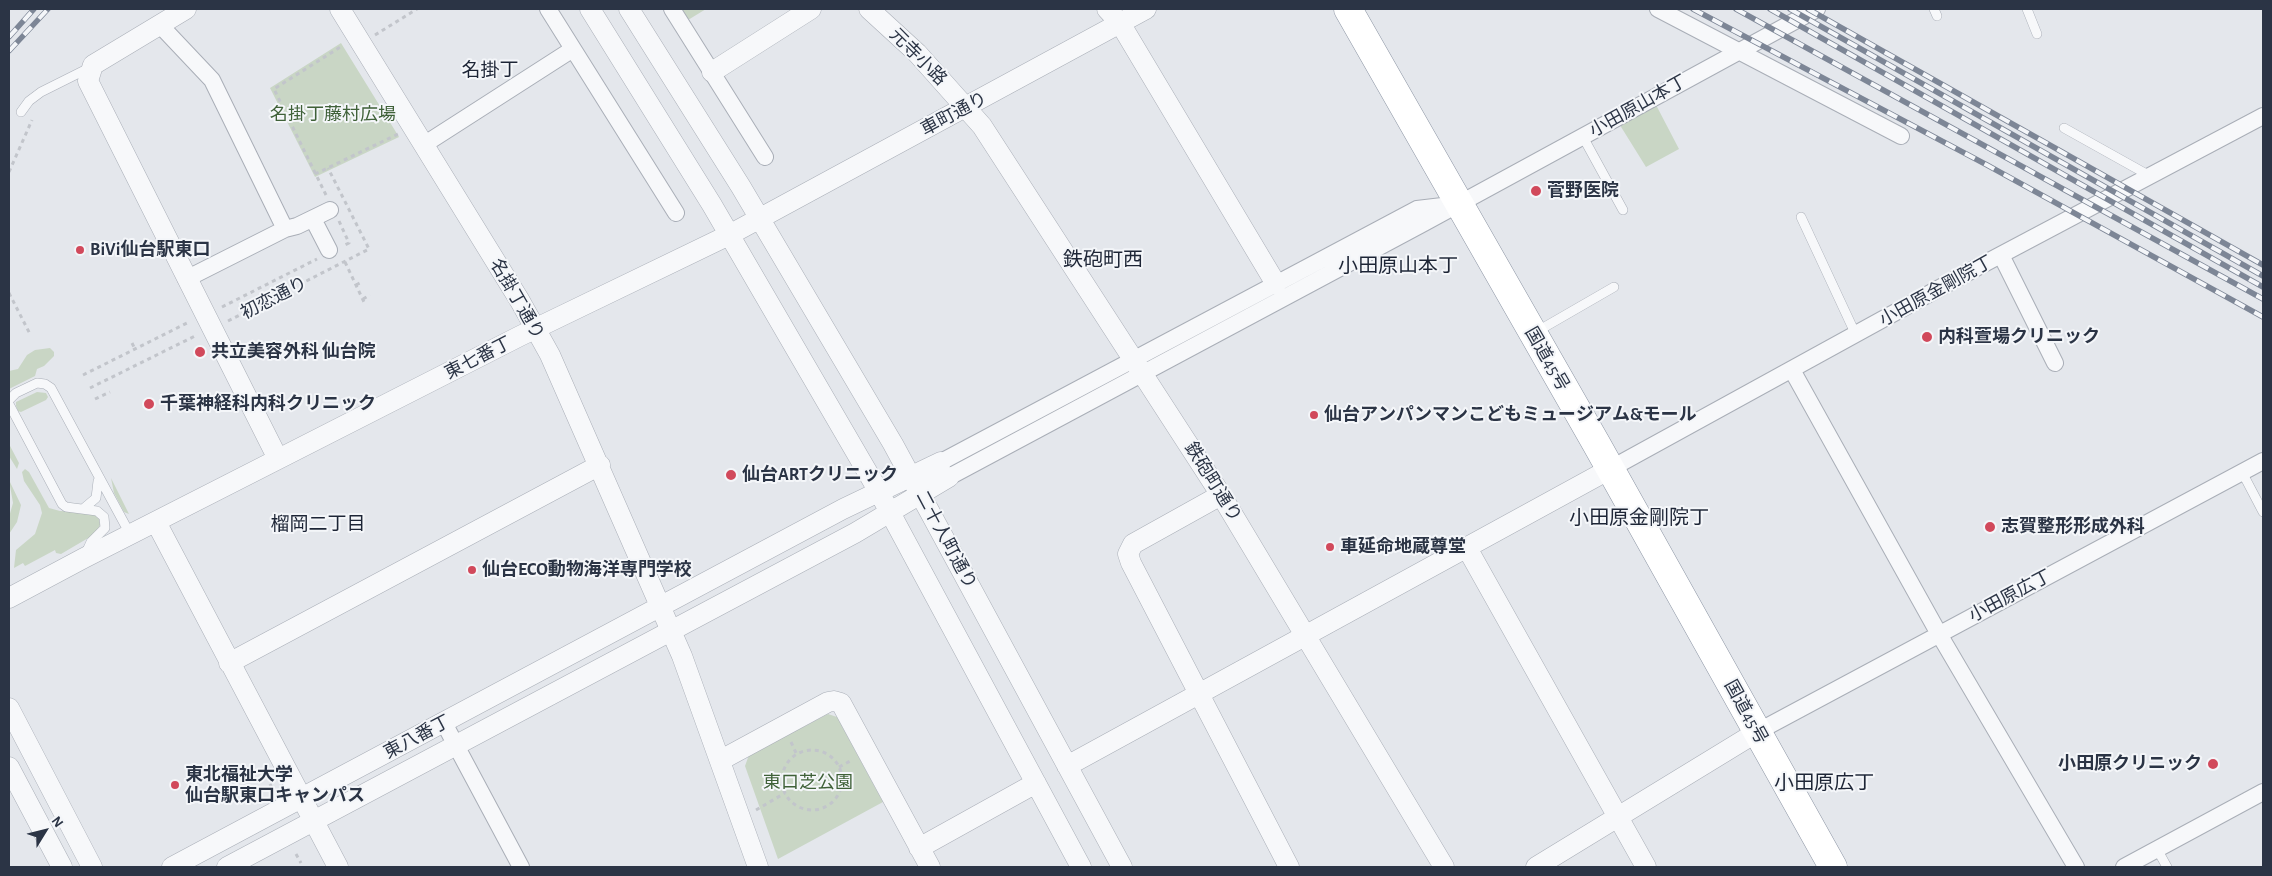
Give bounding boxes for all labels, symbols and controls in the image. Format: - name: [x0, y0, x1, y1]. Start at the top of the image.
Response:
- street label: 元寺小路: [885, 24, 951, 90]
- district label: 名掛丁: [462, 59, 518, 81]
- street label: 小田原山本丁: [1586, 70, 1690, 142]
- street label: 車町通り: [917, 88, 991, 140]
- park label: 名掛丁藤村広場: [270, 104, 396, 126]
- place label: 菅野医院: [1547, 180, 1619, 202]
- marker: 菅野医院: [1529, 184, 1543, 198]
- place label: BiVi仙台駅東口: [90, 239, 210, 261]
- marker: BiVi仙台駅東口: [74, 244, 86, 256]
- district label: 鉄砲町西: [1063, 248, 1143, 272]
- street label: 小田原金剛院丁: [1876, 251, 1996, 331]
- district label: 小田原山本丁: [1338, 254, 1458, 278]
- street label: 名掛丁通り: [485, 255, 549, 343]
- street label: 初恋通り: [237, 272, 311, 324]
- street label: 国道45号: [1520, 323, 1574, 395]
- place label: 内科萱場クリニック: [1938, 326, 2100, 348]
- marker: 内科萱場クリニック: [1920, 330, 1934, 344]
- street label: 東七番丁: [441, 332, 515, 384]
- place label: 共立美容外科 仙台院: [211, 341, 376, 363]
- marker: 共立美容外科 仙台院: [193, 345, 207, 359]
- place label: 千葉神経科内科クリニック: [160, 393, 376, 415]
- marker: 千葉神経科内科クリニック: [142, 397, 156, 411]
- place label: 仙台アンパンマンこどもミュージアム&モール: [1324, 404, 1697, 426]
- marker: 仙台アンパンマンこどもミュージアム&モール: [1308, 409, 1320, 421]
- street label: 鉄砲町通り: [1180, 438, 1246, 526]
- place label: 仙台ARTクリニック: [742, 464, 898, 486]
- marker: 仙台ARTクリニック: [724, 468, 738, 482]
- street label: 二十人町通り: [911, 487, 981, 593]
- district label: 小田原金剛院丁: [1569, 506, 1709, 530]
- district label: 榴岡二丁目: [271, 513, 365, 535]
- place label: 志賀整形形成外科: [2001, 516, 2145, 538]
- marker: 志賀整形形成外科: [1983, 520, 1997, 534]
- place label: 車延命地蔵尊堂: [1340, 536, 1466, 558]
- marker: 車延命地蔵尊堂: [1324, 541, 1336, 553]
- place label: 仙台ECO動物海洋専門学校: [482, 559, 692, 581]
- marker: 仙台ECO動物海洋専門学校: [466, 564, 478, 576]
- street label: 小田原広丁: [1965, 565, 2055, 627]
- street label: 国道45号: [1720, 676, 1772, 748]
- street label: 東八番丁: [380, 711, 454, 763]
- place label: 小田原クリニック: [2058, 753, 2202, 775]
- marker: 小田原クリニック: [2206, 757, 2220, 771]
- place label: 東北福祉大学 仙台駅東口キャンパス: [185, 764, 365, 806]
- district label: 小田原広丁: [1774, 771, 1874, 795]
- park label: 東口芝公園: [763, 772, 853, 794]
- marker: 東北福祉大学 仙台駅東口キャンパス: [169, 779, 181, 791]
- north arrow: [20, 806, 70, 856]
- text: N: [49, 814, 66, 830]

